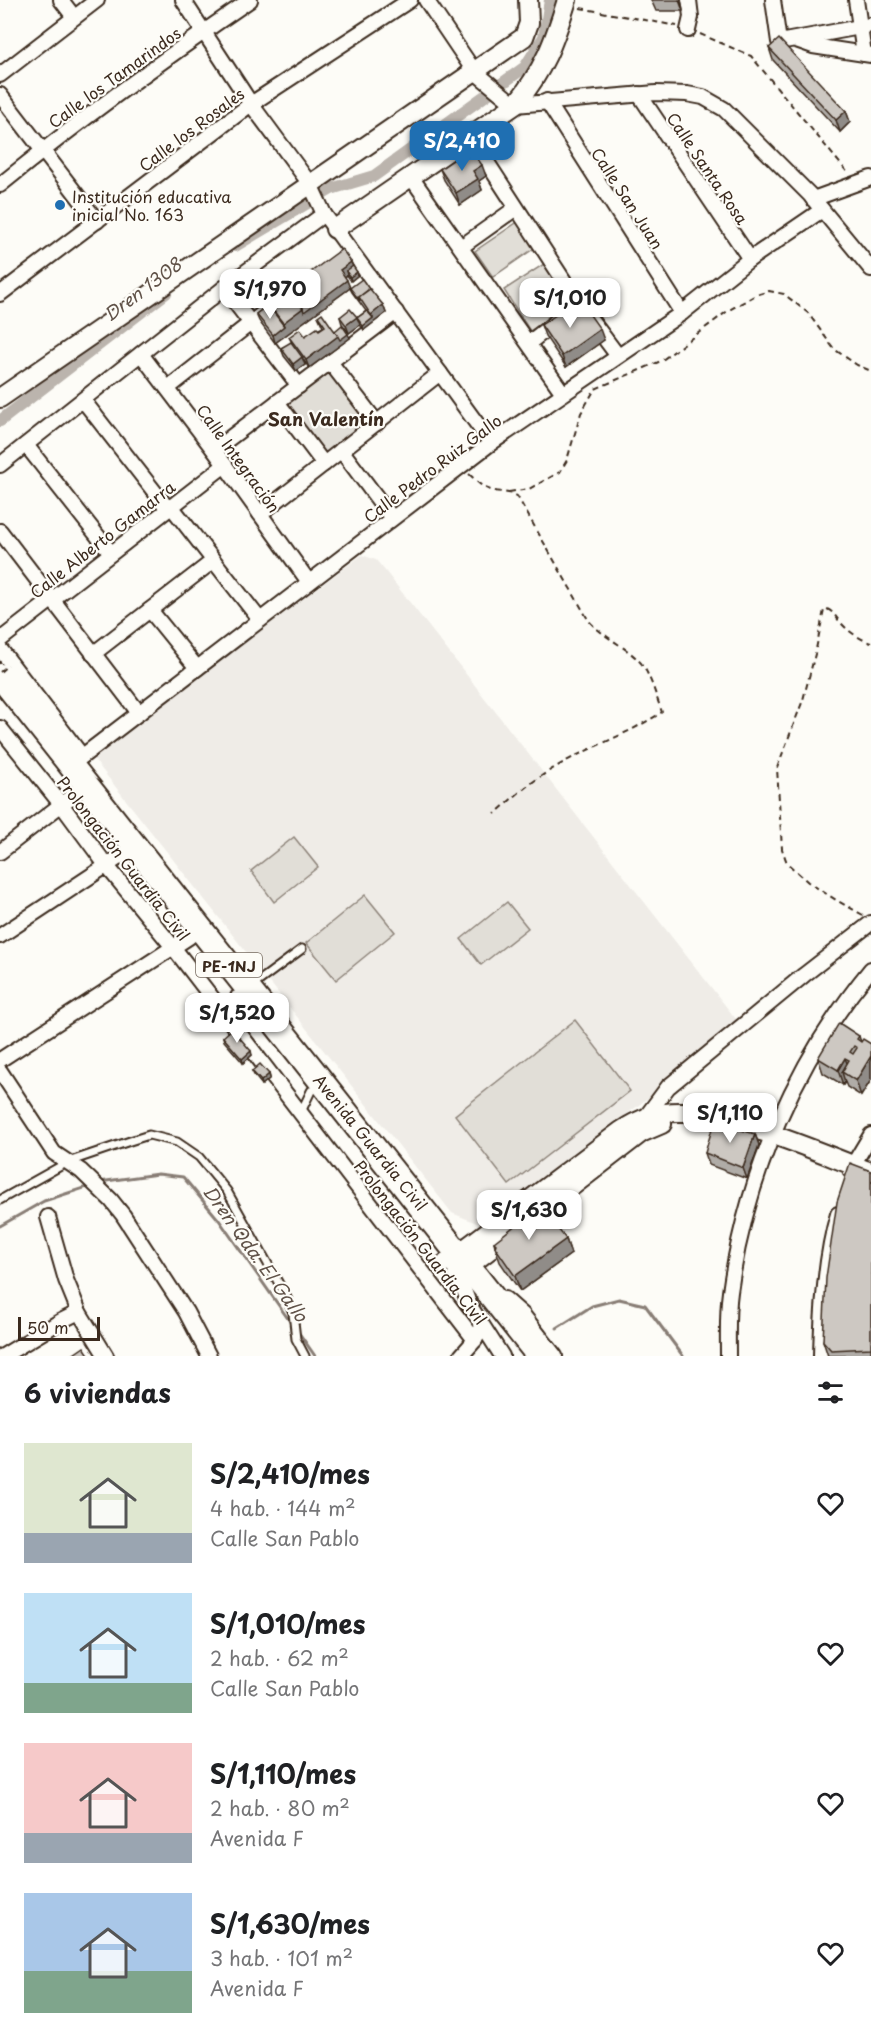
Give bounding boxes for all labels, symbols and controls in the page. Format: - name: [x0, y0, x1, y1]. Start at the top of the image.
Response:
- street label: Calle los Tamarindos: [43, 21, 185, 133]
- street label: Calle los Rosales: [133, 81, 249, 177]
- street label: Calle Santa Rosa: [662, 107, 755, 229]
- pin: S/2,410: [407, 121, 517, 172]
- text: S/2,410: [424, 125, 500, 155]
- street label: Calle San Juan: [586, 142, 670, 254]
- place label: Institución educativa inicial No. 163: [72, 184, 231, 226]
- marker: Institución educativa inicial No. 163: [53, 198, 67, 212]
- water label: Dren 1308: [97, 250, 188, 327]
- pin: S/1,970: [215, 269, 325, 320]
- text: S/1,970: [234, 273, 306, 303]
- pin: S/1,010: [515, 278, 625, 329]
- text: S/1,010: [533, 282, 607, 312]
- street label: Calle Integración: [191, 399, 287, 517]
- district label: San Valentín: [268, 405, 384, 432]
- street label: Calle Pedro Ruiz Gallo: [358, 408, 506, 528]
- street label: Calle Alberto Gamarra: [24, 475, 180, 603]
- street label: Prolongación Guardia Civil: [52, 771, 196, 945]
- road number: PE-1NJ: [196, 953, 262, 977]
- pin: S/1,520: [182, 993, 292, 1044]
- text: S/1,520: [199, 997, 275, 1027]
- street label: Avenida Guardia Civil: [308, 1069, 434, 1215]
- pin: S/1,110: [675, 1093, 785, 1144]
- text: S/1,110: [697, 1097, 763, 1127]
- street label: Prolongación Guardia Civil: [349, 1155, 493, 1329]
- water label: Dren Qda. El Gallo: [197, 1179, 315, 1328]
- pin: S/1,630: [474, 1190, 584, 1241]
- text: S/1,630: [491, 1194, 567, 1224]
- scale bar: [18, 1314, 100, 1342]
- text: 50 m: [27, 1315, 68, 1339]
- text: 6 viviendas: [24, 1373, 171, 1412]
- icon: filters: [814, 1376, 847, 1409]
- text: S/2,410/mes: [210, 1454, 370, 1493]
- icon: home: [72, 1467, 144, 1539]
- icon: heart: [814, 1487, 847, 1520]
- text: 4 hab. · 144 m²: [210, 1493, 356, 1523]
- text: Calle San Pablo: [210, 1523, 359, 1553]
- text: S/1,010/mes: [210, 1604, 365, 1643]
- icon: home: [72, 1617, 144, 1689]
- icon: heart: [814, 1637, 847, 1670]
- text: 2 hab. · 62 m²: [210, 1643, 349, 1673]
- text: Calle San Pablo: [210, 1673, 359, 1703]
- text: S/1,110/mes: [210, 1754, 356, 1793]
- icon: home: [72, 1767, 144, 1839]
- icon: heart: [814, 1787, 847, 1820]
- text: 2 hab. · 80 m²: [210, 1793, 350, 1823]
- text: Avenida F: [210, 1823, 304, 1853]
- text: S/1,630/mes: [210, 1904, 370, 1943]
- icon: home: [72, 1917, 144, 1989]
- icon: heart: [814, 1937, 847, 1970]
- text: 3 hab. · 101 m²: [210, 1943, 353, 1973]
- text: Avenida F: [210, 1973, 304, 2003]

